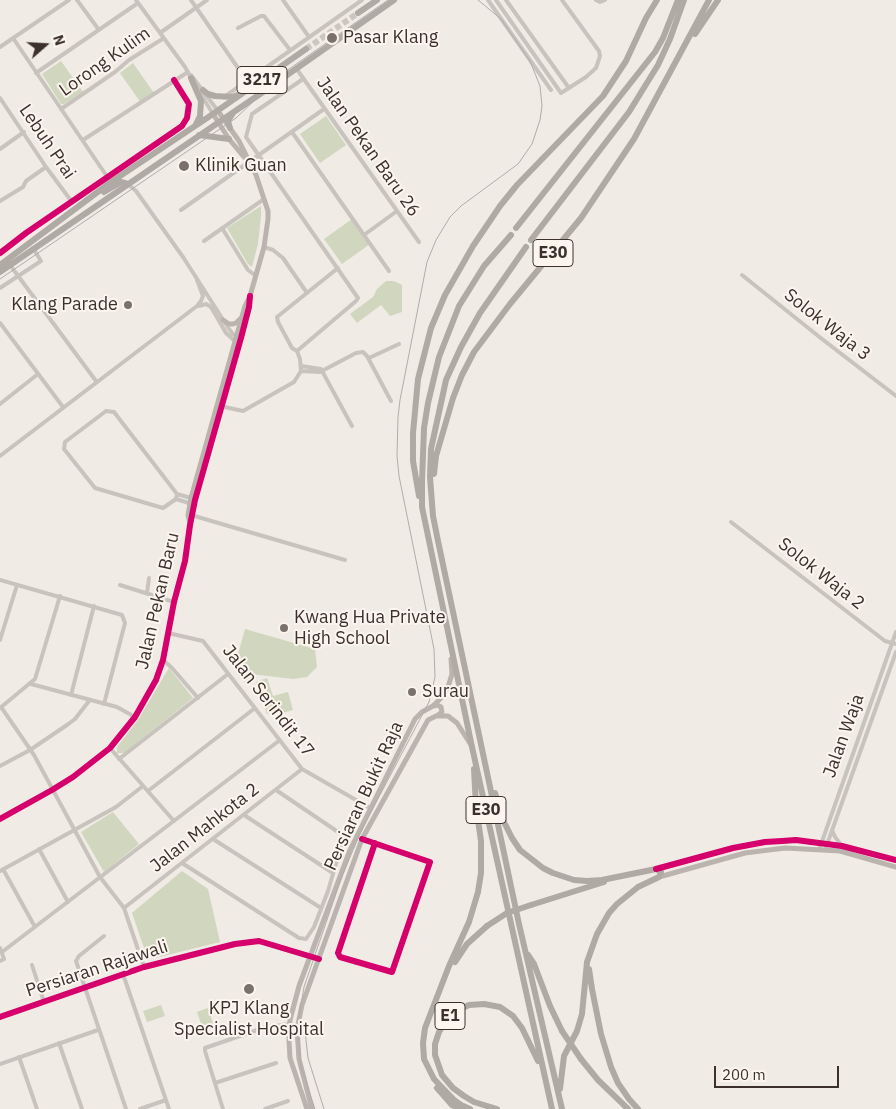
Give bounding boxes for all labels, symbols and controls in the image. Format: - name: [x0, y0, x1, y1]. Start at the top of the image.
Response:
- north arrow: [20, 20, 70, 70]
- street label: Lorong Kulim: [55, 23, 155, 101]
- place label: Pasar Klang: [343, 27, 438, 49]
- marker: Pasar Klang: [325, 31, 339, 45]
- text: N: [49, 32, 69, 48]
- road number: 3217: [237, 66, 287, 94]
- street label: Jalan Pekan Baru 26: [312, 73, 424, 221]
- street label: Lebuh Prai: [14, 101, 80, 183]
- place label: Klinik Guan: [195, 155, 287, 177]
- marker: Klinik Guan: [177, 159, 191, 173]
- road number: E30: [533, 240, 573, 266]
- street label: Solok Waja 3: [779, 285, 875, 365]
- place label: Klang Parade: [11, 294, 118, 316]
- marker: Klang Parade: [122, 299, 134, 311]
- street label: Jalan Pekan Baru: [132, 530, 184, 672]
- street label: Solok Waja 2: [773, 534, 869, 614]
- place label: Kwang Hua Private High School: [294, 607, 446, 650]
- marker: Kwang Hua Private High School: [278, 622, 290, 634]
- street label: Jalan Serindit 17: [217, 641, 319, 761]
- place label: Surau: [422, 681, 469, 703]
- marker: Surau: [406, 686, 418, 698]
- street label: Jalan Waja: [819, 691, 869, 781]
- street label: Persiaran Bukit Raja: [320, 718, 408, 874]
- street label: Jalan Mahkota 2: [146, 779, 264, 877]
- road number: E30: [466, 796, 506, 824]
- street label: Persiaran Rajawali: [23, 936, 171, 1002]
- marker: KPJ Klang Specialist Hospital: [242, 982, 256, 996]
- place label: KPJ Klang Specialist Hospital: [174, 998, 324, 1040]
- road number: E1: [435, 1002, 465, 1030]
- scale bar: [716, 1056, 841, 1088]
- text: 200 m: [722, 1065, 766, 1084]

